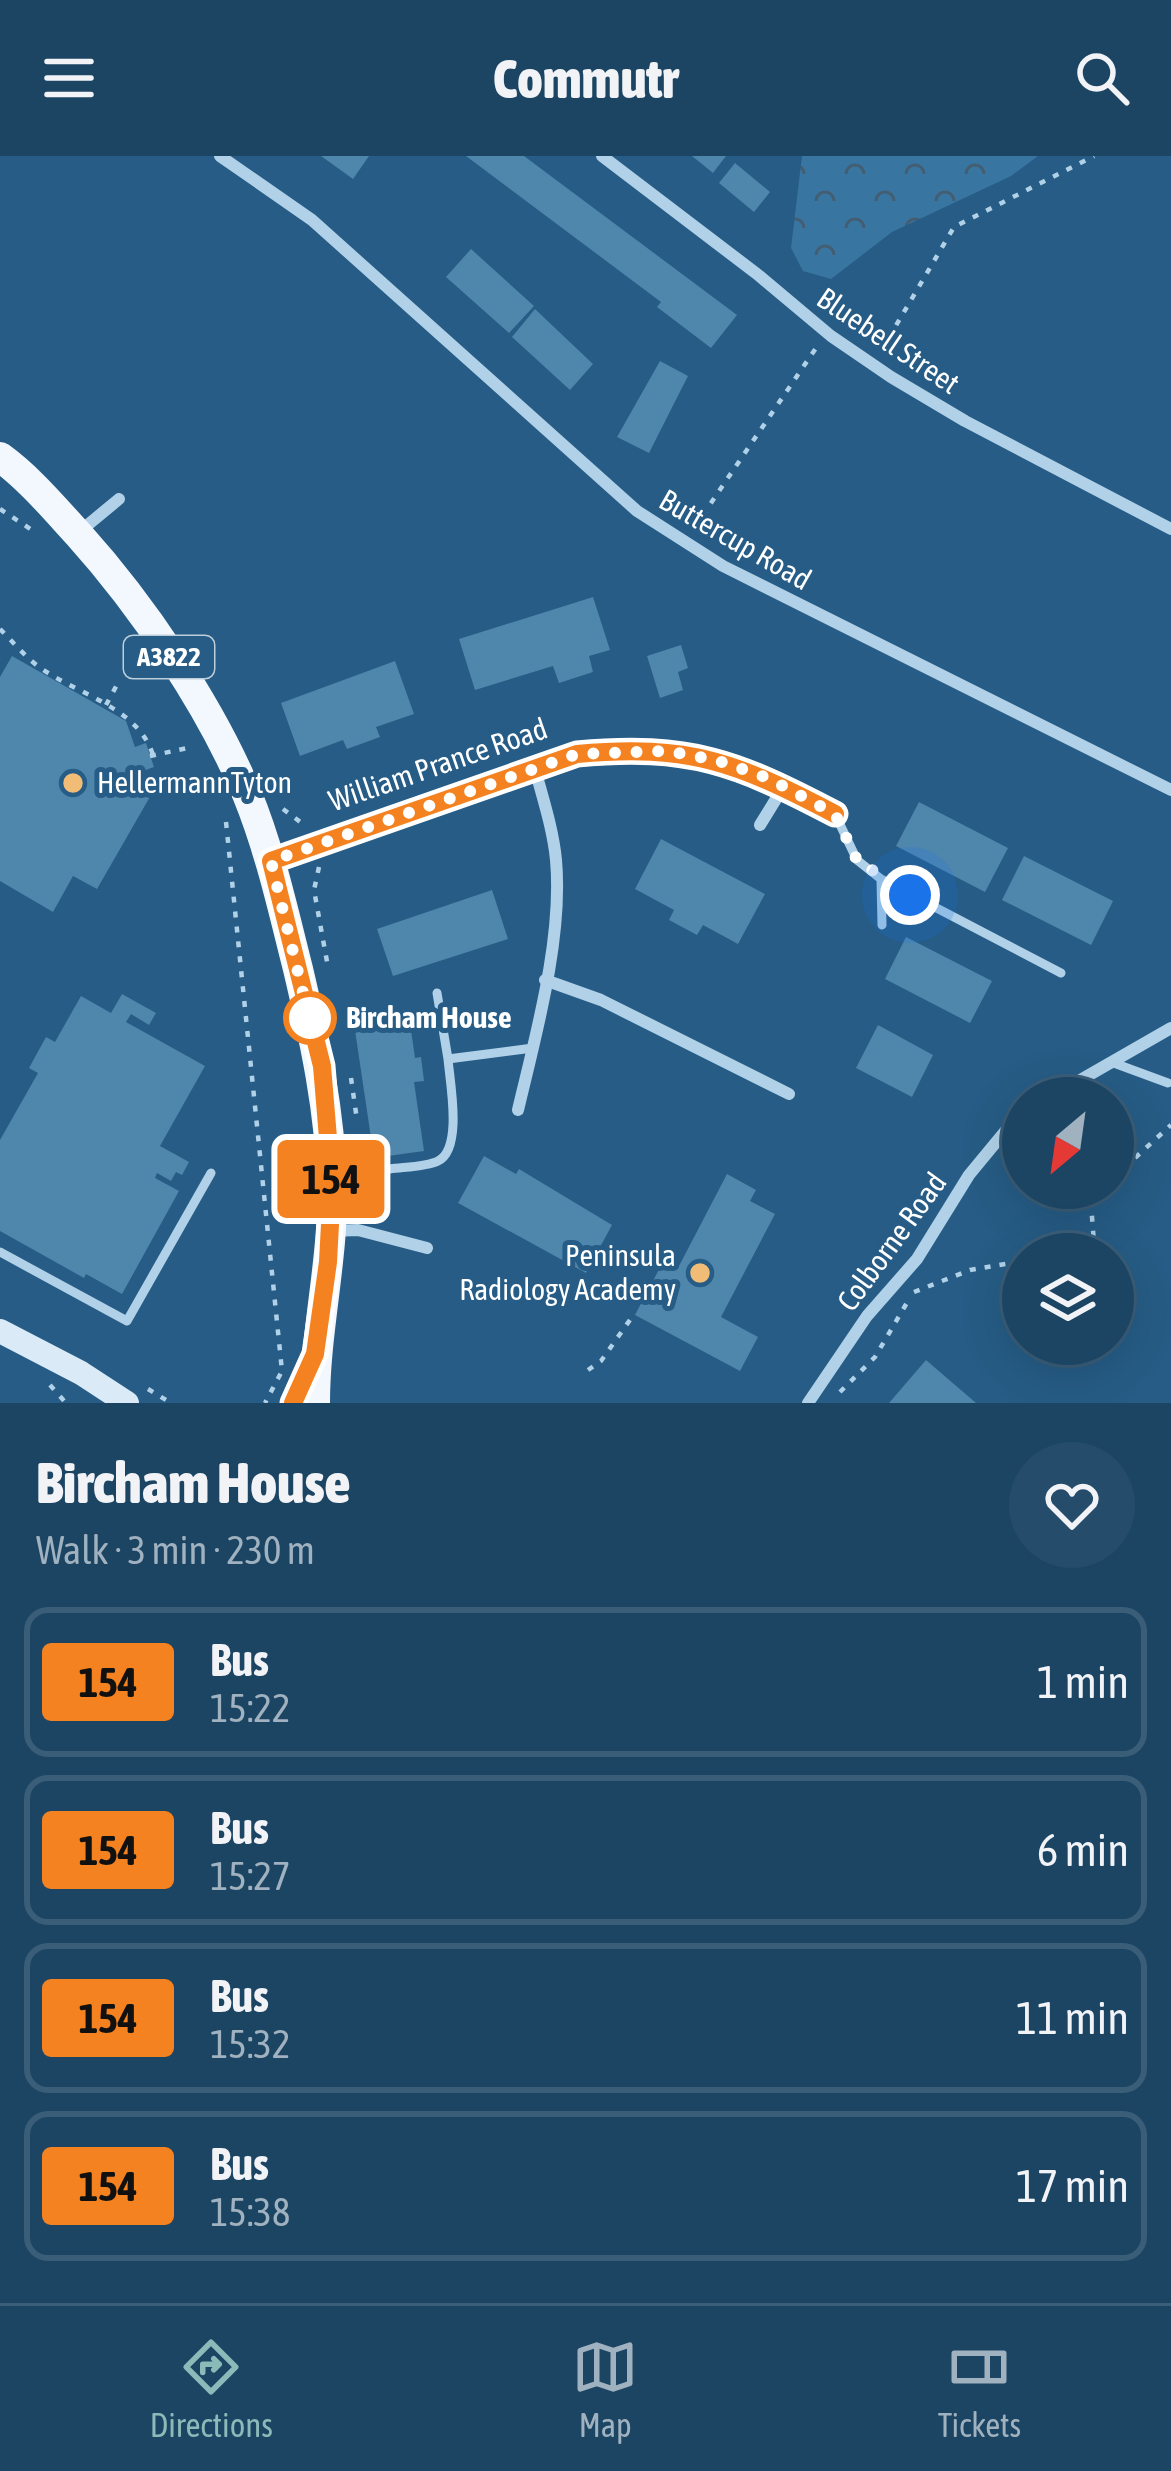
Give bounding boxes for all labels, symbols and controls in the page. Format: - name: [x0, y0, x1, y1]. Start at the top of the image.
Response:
- icon: menu: [36, 45, 102, 111]
- icon: search: [1069, 45, 1135, 111]
- text: Commutr: [493, 48, 678, 109]
- street label: Bluebell Street: [811, 280, 966, 400]
- street label: Buttercup Road: [654, 482, 817, 596]
- road number: A3822: [124, 636, 214, 678]
- street label: William Prance Road: [324, 711, 551, 817]
- place label: HellermannTyton: [97, 765, 292, 799]
- marker: HellermannTyton: [60, 770, 86, 796]
- your location: [880, 865, 940, 925]
- marker: Bircham House: [285, 993, 335, 1043]
- place label: Bircham House: [346, 1000, 512, 1034]
- north arrow: [1002, 1077, 1134, 1209]
- map controls: [1002, 1077, 1134, 1365]
- line badge: 154: [262, 1140, 400, 1218]
- text: 154: [301, 1155, 361, 1203]
- street label: Colborne Road: [830, 1166, 953, 1317]
- button: layers: [1002, 1233, 1134, 1365]
- place label: Peninsula Radiology Academy: [459, 1238, 676, 1306]
- marker: Peninsula Radiology Academy: [687, 1260, 713, 1286]
- button: heart: [1009, 1442, 1135, 1568]
- text: Bircham House: [36, 1450, 350, 1515]
- text: Walk · 3 min · 230 m: [36, 1528, 315, 1572]
- text: Bus: [210, 1634, 269, 1686]
- text: 1 min: [1037, 1656, 1129, 1708]
- text: 154: [78, 1658, 138, 1706]
- text: 15:22: [210, 1686, 290, 1730]
- text: Bus: [210, 1802, 269, 1854]
- text: 6 min: [1037, 1824, 1129, 1876]
- text: 154: [78, 1826, 138, 1874]
- text: 15:27: [210, 1854, 290, 1898]
- text: Bus: [210, 1970, 269, 2022]
- text: 11 min: [1016, 1992, 1129, 2044]
- text: 154: [78, 1994, 138, 2042]
- text: 15:32: [210, 2022, 290, 2066]
- text: Bus: [210, 2138, 269, 2190]
- text: 17 min: [1016, 2160, 1129, 2212]
- text: 154: [78, 2162, 138, 2210]
- text: 15:38: [210, 2190, 290, 2234]
- tab: Directions: [150, 2334, 273, 2444]
- tab: Map: [572, 2334, 638, 2444]
- tab: Tickets: [938, 2334, 1021, 2444]

